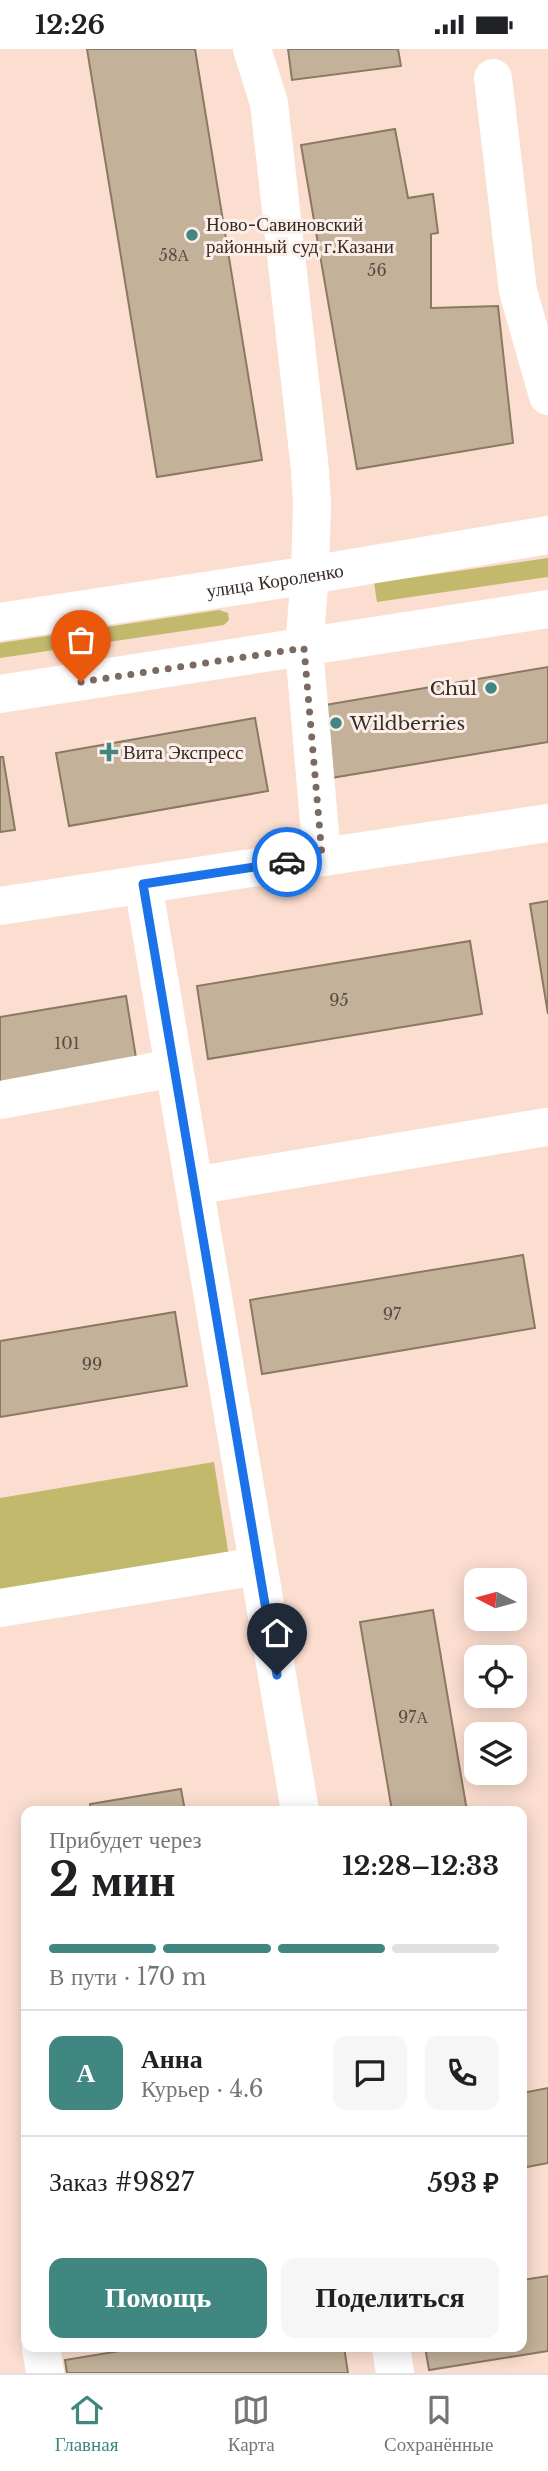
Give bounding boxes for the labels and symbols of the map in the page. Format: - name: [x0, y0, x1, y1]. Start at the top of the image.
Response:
- place label: Ново-Савиновский районный суд г.Казани: [206, 213, 394, 258]
- marker: Ново-Савиновский районный суд г.Казани: [184, 227, 200, 243]
- house number: 58А: [159, 245, 190, 265]
- house number: 56: [367, 260, 387, 280]
- street label: улица Короленко: [205, 558, 345, 602]
- pin: [51, 610, 111, 682]
- place label: Chul: [430, 677, 477, 700]
- marker: Chul: [483, 680, 499, 696]
- place label: Wildberries: [349, 712, 465, 735]
- marker: Wildberries: [328, 715, 344, 731]
- place label: Вита Экспресс: [123, 741, 243, 764]
- marker: Вита Экспресс: [101, 744, 117, 760]
- courier: [252, 827, 322, 897]
- house number: 95: [329, 990, 349, 1010]
- house number: 101: [54, 1033, 80, 1053]
- house number: 97: [383, 1304, 402, 1324]
- house number: 99: [82, 1354, 102, 1374]
- north arrow: [464, 1568, 527, 1631]
- pin: [247, 1603, 307, 1675]
- house number: 97А: [398, 1707, 428, 1727]

